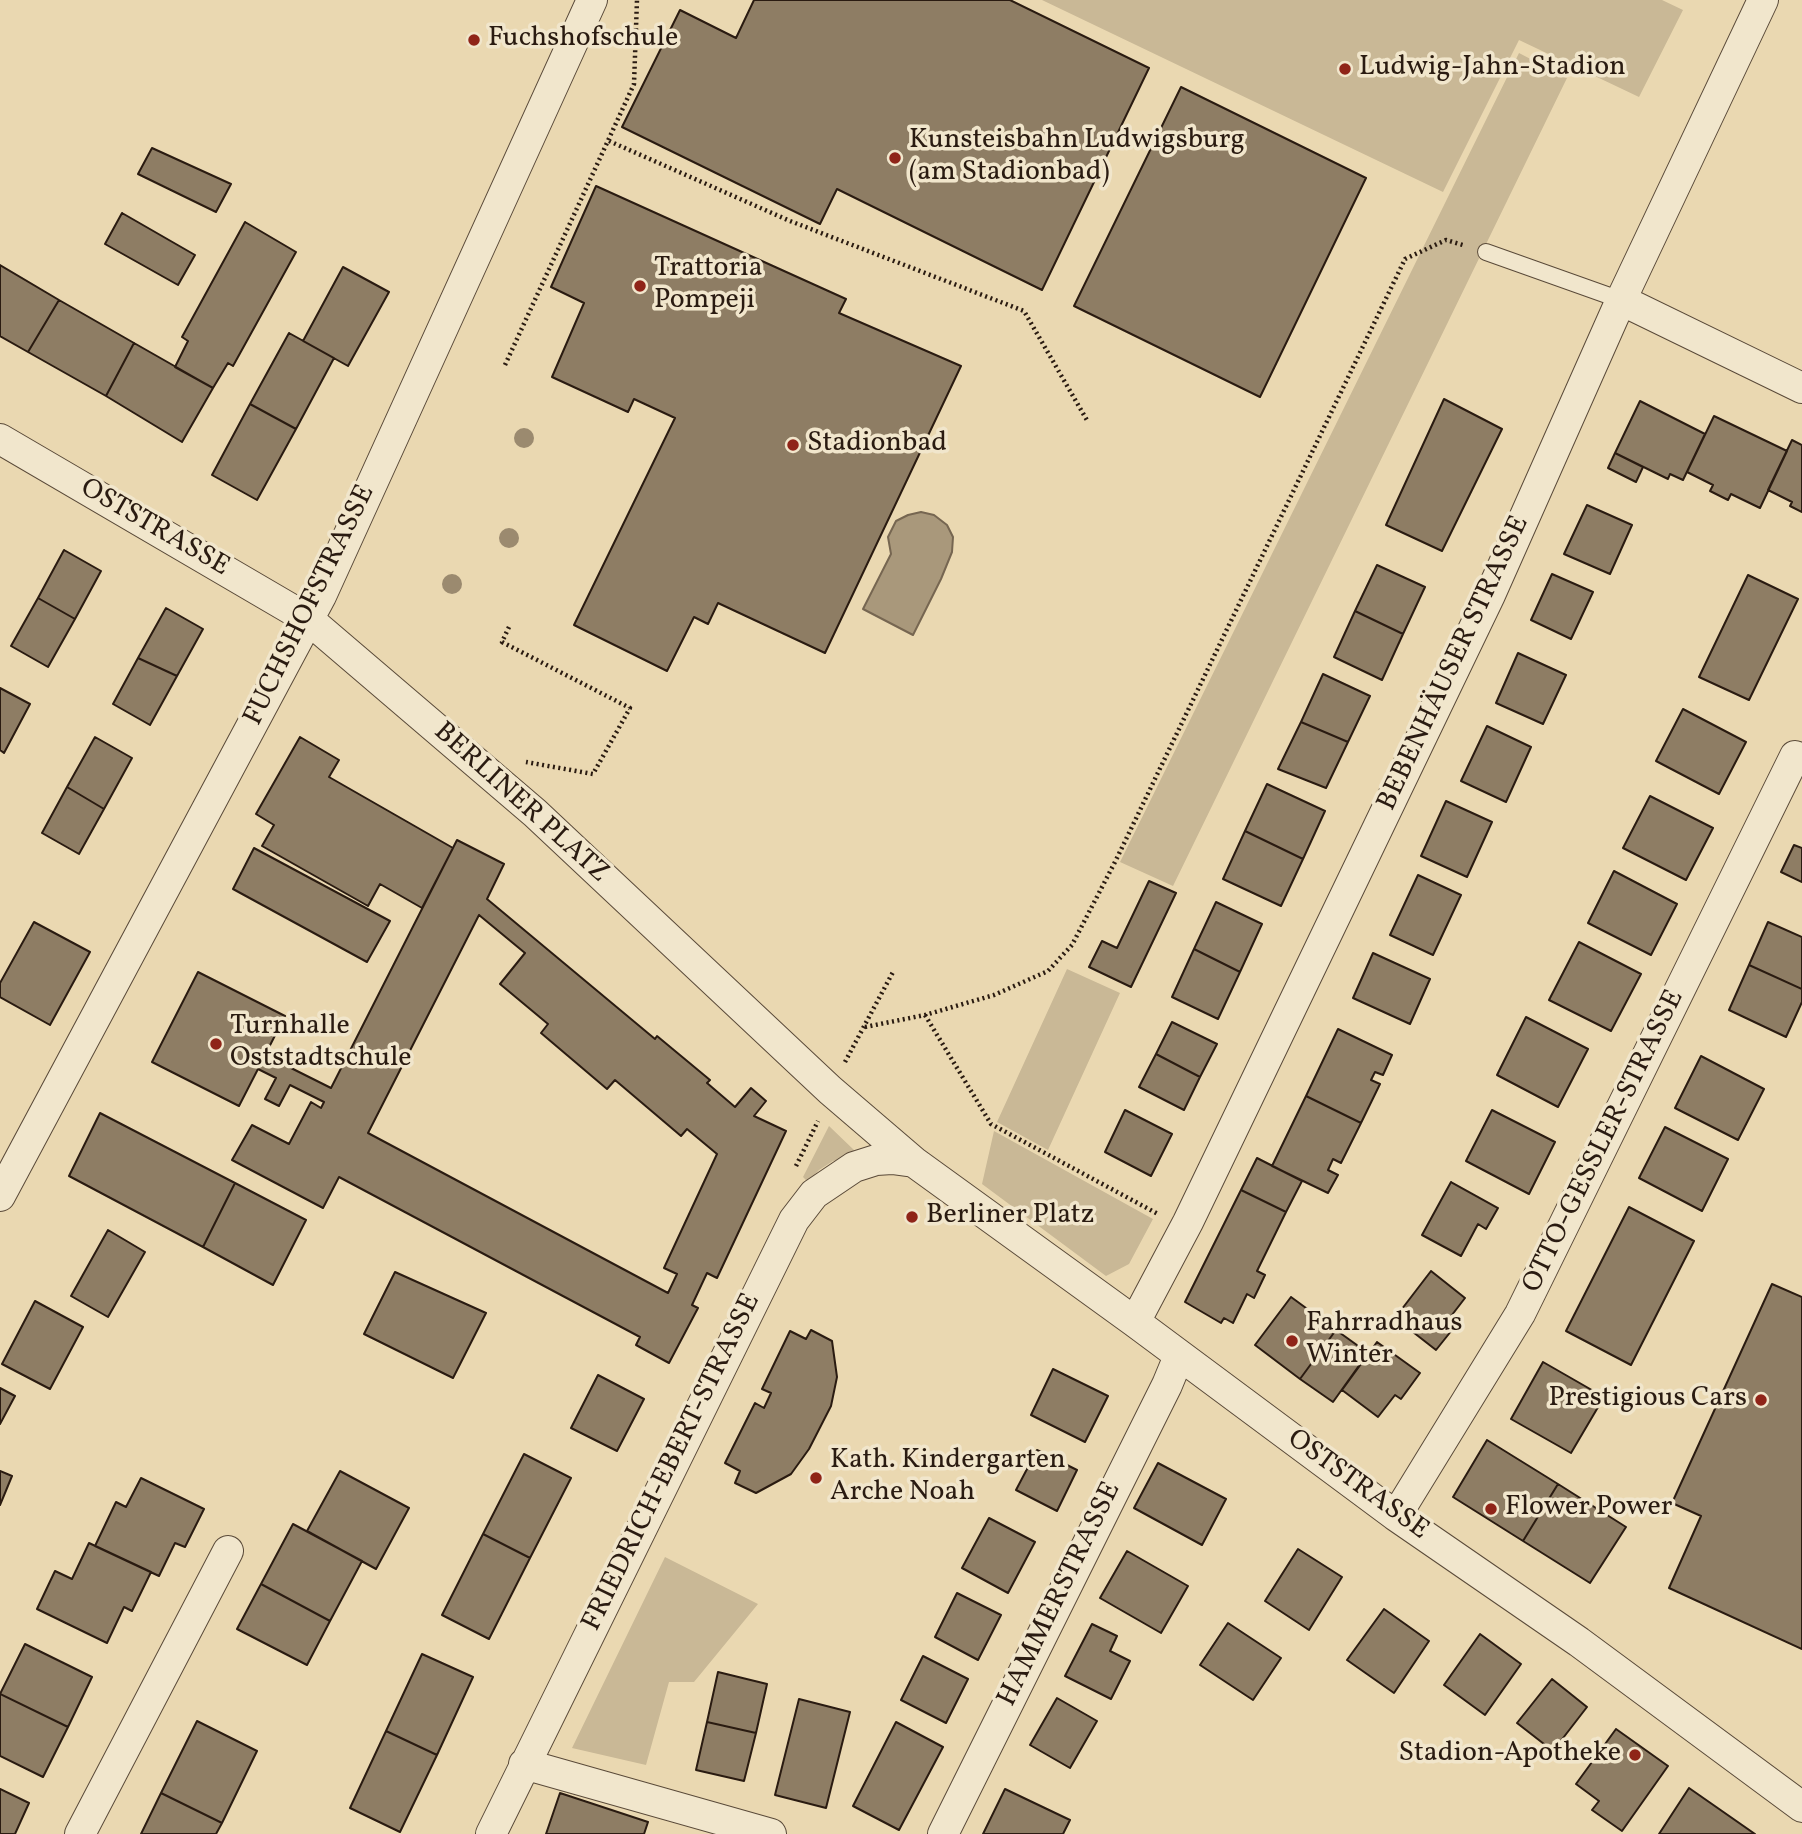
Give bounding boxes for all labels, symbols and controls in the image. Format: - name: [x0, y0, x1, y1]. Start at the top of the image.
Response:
- place label: Fuchshofschule: [488, 23, 678, 57]
- marker: Fuchshofschule: [466, 32, 482, 48]
- place label: Ludwig-Jahn-Stadion: [1359, 52, 1626, 86]
- marker: Ludwig-Jahn-Stadion: [1337, 61, 1353, 77]
- place label: Kunsteisbahn Ludwigsburg (am Stadionbad): [909, 125, 1245, 191]
- marker: Kunsteisbahn Ludwigsburg (am Stadionbad): [887, 150, 903, 166]
- place label: Trattoria Pompeji: [654, 253, 763, 319]
- marker: Trattoria Pompeji: [632, 278, 648, 294]
- place label: Stadionbad: [807, 428, 947, 462]
- marker: Stadionbad: [785, 437, 801, 453]
- street label: OSTSTRASSE: [73, 473, 235, 585]
- street label: FUCHSHOFSTRASSE: [238, 480, 384, 732]
- street label: BEBENHÄUSER STRASSE: [1372, 511, 1538, 817]
- street label: BERLINER PLATZ: [425, 716, 615, 892]
- street label: OTTO-GESSLER-STRASSE: [1517, 985, 1693, 1299]
- place label: Turnhalle Oststadtschule: [230, 1011, 412, 1077]
- marker: Turnhalle Oststadtschule: [208, 1036, 224, 1052]
- place label: Berliner Platz: [926, 1200, 1095, 1234]
- marker: Berliner Platz: [904, 1209, 920, 1225]
- street label: FRIEDRICH-EBERT-STRASSE: [577, 1289, 769, 1637]
- place label: Fahrradhaus Winter: [1306, 1308, 1463, 1374]
- marker: Fahrradhaus Winter: [1284, 1333, 1300, 1349]
- place label: Prestigious Cars: [1549, 1383, 1747, 1417]
- marker: Prestigious Cars: [1753, 1392, 1769, 1408]
- street label: OSTSTRASSE: [1280, 1423, 1434, 1549]
- place label: Kath. Kindergarten Arche Noah: [830, 1445, 1066, 1511]
- marker: Kath. Kindergarten Arche Noah: [808, 1470, 824, 1486]
- street label: HAMMERSTRASSE: [992, 1477, 1130, 1713]
- place label: Flower Power: [1505, 1492, 1672, 1526]
- marker: Flower Power: [1483, 1501, 1499, 1517]
- place label: Stadion-Apotheke: [1398, 1738, 1621, 1772]
- marker: Stadion-Apotheke: [1627, 1747, 1643, 1763]

